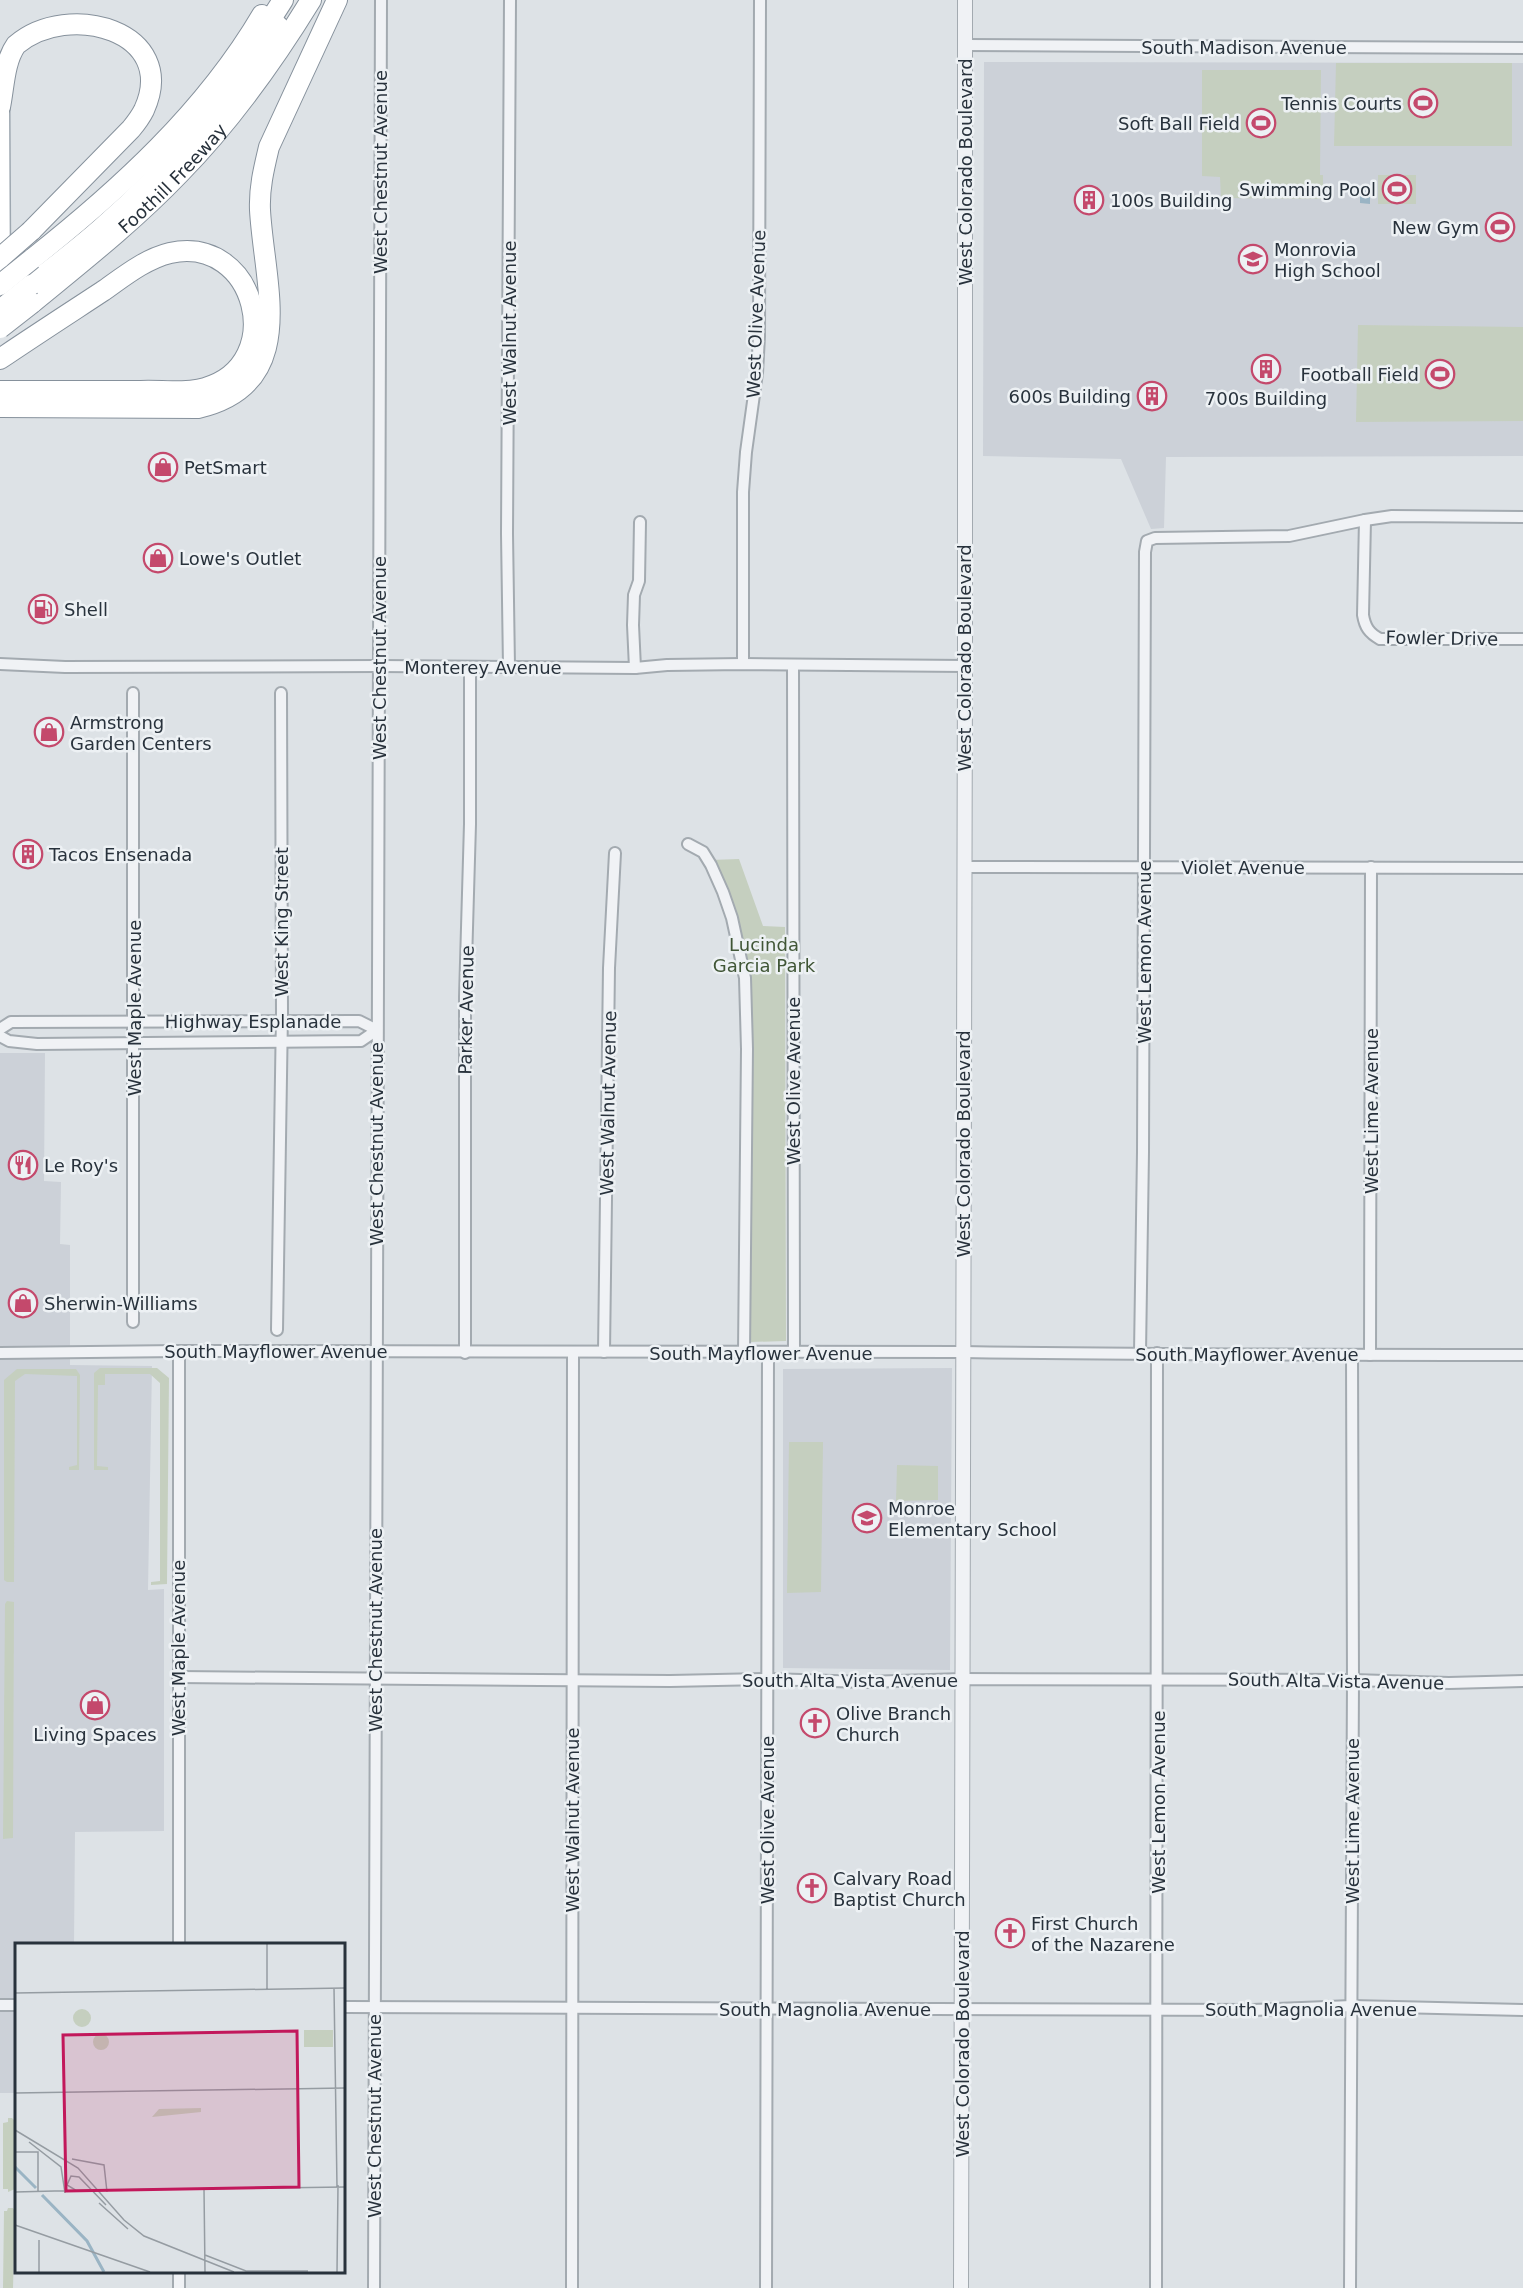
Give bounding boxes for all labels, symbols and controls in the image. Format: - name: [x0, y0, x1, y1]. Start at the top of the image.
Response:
- street label: South Madison Avenue: [1141, 37, 1347, 58]
- street label: West Colorado Boulevard: [955, 58, 976, 286]
- street label: West Chestnut Avenue: [370, 70, 391, 274]
- sports icon: Tennis Courts: [1407, 87, 1439, 119]
- place label: Tennis Courts: [1280, 93, 1402, 114]
- sports icon: Soft Ball Field: [1245, 107, 1277, 139]
- place label: Soft Ball Field: [1118, 113, 1240, 134]
- street label: Foothill Freeway: [114, 119, 231, 237]
- sports icon: Swimming Pool: [1381, 173, 1413, 205]
- place label: Swimming Pool: [1239, 179, 1376, 200]
- building icon: 100s Building: [1073, 184, 1105, 216]
- place label: 100s Building: [1110, 190, 1232, 211]
- sports icon: New Gym: [1484, 211, 1516, 243]
- place label: New Gym: [1392, 217, 1479, 238]
- street label: West Olive Avenue: [743, 229, 769, 399]
- place label: Monrovia High School: [1274, 239, 1381, 281]
- street label: West Walnut Avenue: [499, 240, 520, 426]
- school or university icon: Monrovia High School: [1237, 243, 1269, 275]
- building icon: 700s Building: [1250, 353, 1282, 385]
- sports icon: Football Field: [1424, 358, 1456, 390]
- place label: Football Field: [1300, 364, 1419, 385]
- building icon: 600s Building: [1136, 380, 1168, 412]
- place label: 600s Building: [1009, 386, 1131, 407]
- place label: 700s Building: [1205, 388, 1327, 409]
- shop icon: PetSmart: [147, 451, 179, 483]
- place label: PetSmart: [184, 457, 267, 478]
- shop icon: Lowe's Outlet: [142, 542, 174, 574]
- street label: West Colorado Boulevard: [954, 544, 975, 772]
- place label: Lowe's Outlet: [179, 548, 301, 569]
- street label: West Chestnut Avenue: [369, 556, 390, 760]
- fuel station icon: Shell: [27, 593, 59, 625]
- place label: Shell: [64, 599, 108, 620]
- street label: Fowler Drive: [1386, 627, 1498, 649]
- street label: Monterey Avenue: [404, 657, 562, 678]
- place label: Armstrong Garden Centers: [70, 712, 212, 754]
- shop icon: Armstrong Garden Centers: [33, 716, 65, 748]
- building icon: Tacos Ensenada: [12, 838, 44, 870]
- place label: Tacos Ensenada: [48, 844, 192, 865]
- street label: West King Street: [271, 847, 292, 997]
- street label: Violet Avenue: [1181, 857, 1305, 878]
- street label: West Lemon Avenue: [1134, 860, 1155, 1044]
- street label: West Maple Avenue: [124, 920, 145, 1096]
- park label: Lucinda Garcia Park: [713, 934, 816, 976]
- street label: Parker Avenue: [454, 945, 478, 1075]
- street label: West Olive Avenue: [783, 997, 804, 1165]
- street label: West Walnut Avenue: [596, 1010, 620, 1196]
- street label: Highway Esplanade: [165, 1011, 341, 1032]
- street label: West Lime Avenue: [1361, 1028, 1382, 1194]
- street label: West Colorado Boulevard: [953, 1030, 974, 1258]
- street label: West Chestnut Avenue: [366, 1042, 387, 1246]
- restaurant icon: Le Roy's: [7, 1149, 39, 1181]
- place label: Le Roy's: [44, 1155, 118, 1176]
- shop icon: Sherwin-Williams: [7, 1287, 39, 1319]
- place label: Sherwin-Williams: [44, 1293, 198, 1314]
- street label: South Mayflower Avenue: [164, 1341, 388, 1362]
- street label: South Mayflower Avenue: [649, 1343, 873, 1364]
- street label: South Mayflower Avenue: [1135, 1344, 1359, 1365]
- place label: Monroe Elementary School: [888, 1498, 1057, 1540]
- school or university icon: Monroe Elementary School: [851, 1502, 883, 1534]
- street label: West Chestnut Avenue: [365, 1528, 386, 1732]
- street label: West Maple Avenue: [168, 1560, 189, 1736]
- street label: South Alta Vista Avenue: [1228, 1669, 1444, 1693]
- street label: South Alta Vista Avenue: [742, 1670, 958, 1691]
- shop icon: Living Spaces: [79, 1689, 111, 1721]
- place label: Olive Branch Church: [836, 1703, 951, 1745]
- church icon: Olive Branch Church: [799, 1707, 831, 1739]
- street label: West Lemon Avenue: [1148, 1710, 1169, 1894]
- place label: Living Spaces: [33, 1724, 157, 1745]
- street label: West Walnut Avenue: [562, 1727, 583, 1913]
- street label: West Olive Avenue: [757, 1736, 778, 1904]
- street label: West Lime Avenue: [1342, 1738, 1363, 1904]
- place label: Calvary Road Baptist Church: [833, 1868, 966, 1910]
- church icon: Calvary Road Baptist Church: [796, 1872, 828, 1904]
- place label: First Church of the Nazarene: [1031, 1913, 1175, 1955]
- church icon: First Church of the Nazarene: [994, 1917, 1026, 1949]
- street label: West Colorado Boulevard: [952, 1930, 973, 2158]
- inset map: [15, 1943, 345, 2273]
- street label: South Magnolia Avenue: [719, 1999, 931, 2020]
- street label: South Magnolia Avenue: [1205, 1999, 1417, 2020]
- street label: West Chestnut Avenue: [364, 2014, 385, 2218]

